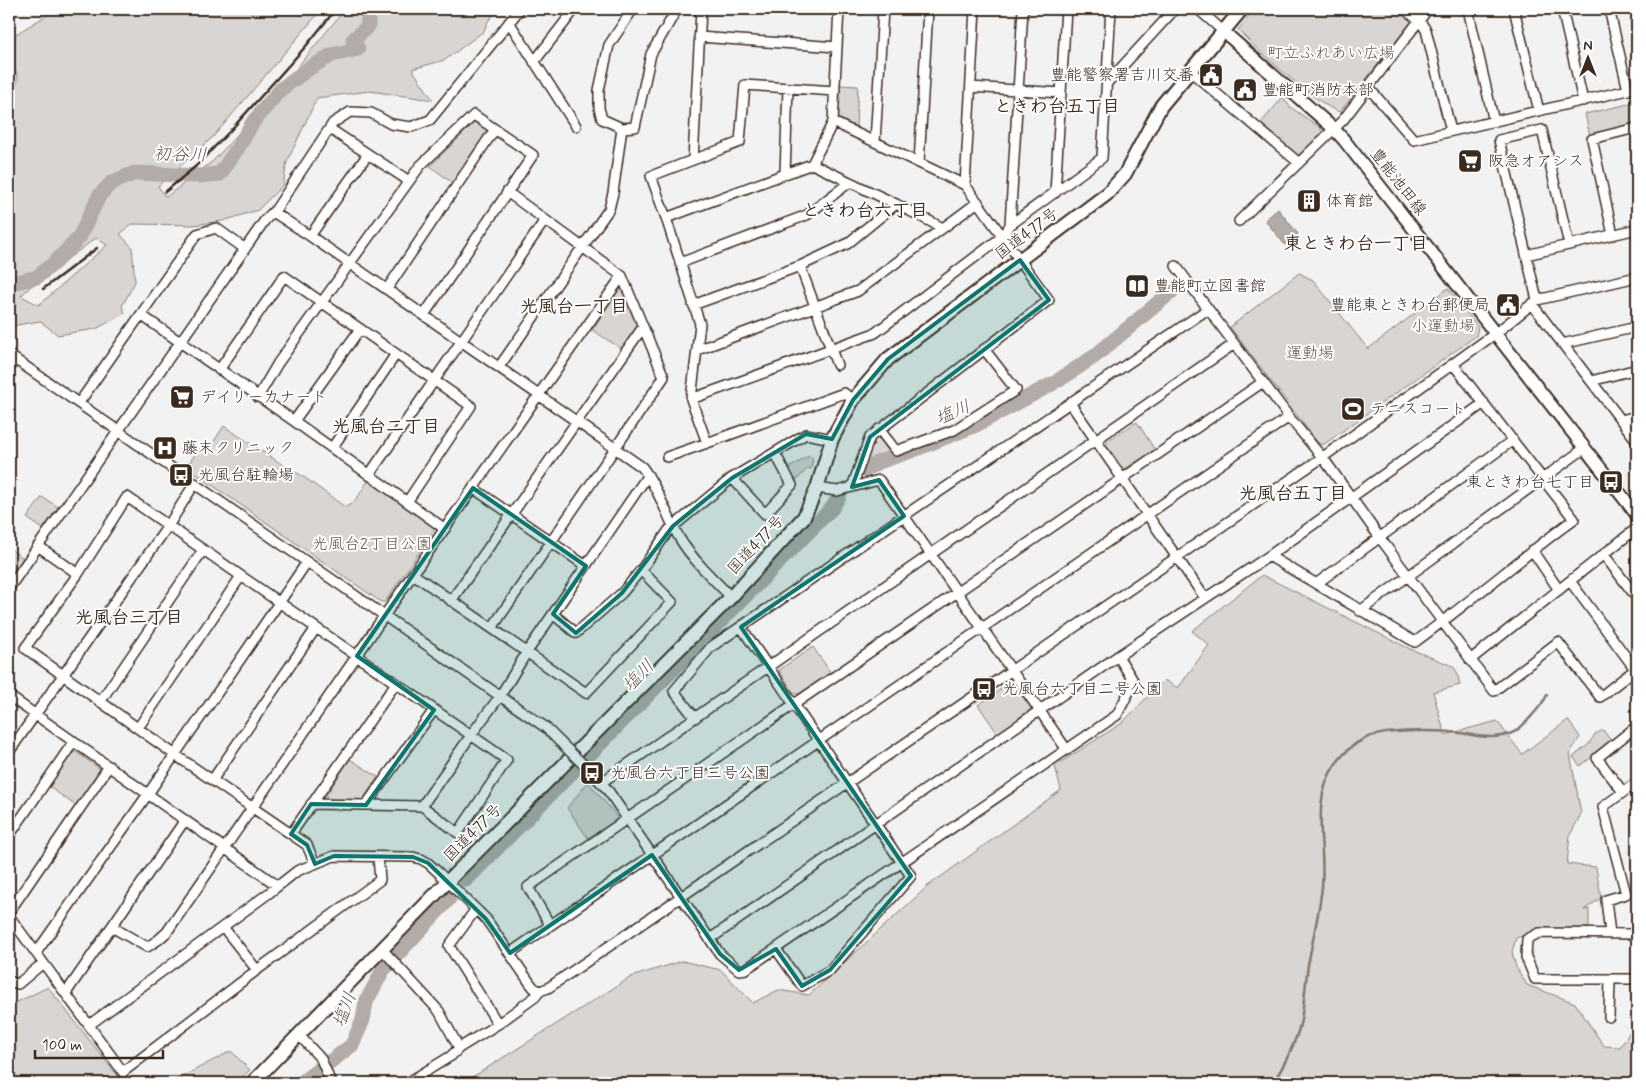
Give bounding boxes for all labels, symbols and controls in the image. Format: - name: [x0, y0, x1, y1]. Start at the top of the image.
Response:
- north arrow: [1564, 32, 1614, 82]
- text: N: [1583, 37, 1593, 55]
- park label: 町立ふれあい広場: [1267, 43, 1395, 64]
- public building icon: 豊能警察署吉川交番: [1198, 62, 1224, 88]
- place label: 豊能警察署吉川交番: [1050, 65, 1194, 86]
- public building icon: 豊能町消防本部: [1232, 77, 1258, 103]
- place label: 豊能町消防本部: [1262, 80, 1374, 101]
- district label: ときわ台五丁目: [994, 95, 1120, 119]
- water label: 初谷川: [153, 143, 207, 167]
- street label: 豊能池田線: [1365, 144, 1431, 220]
- supermarket icon: 阪急オアシス: [1457, 148, 1483, 174]
- place label: 阪急オアシス: [1488, 151, 1584, 172]
- building icon: 体育館: [1296, 188, 1322, 214]
- place label: 体育館: [1326, 191, 1374, 212]
- district label: ときわ台六丁目: [802, 199, 928, 223]
- street label: 国道477号: [991, 203, 1063, 265]
- district label: 東ときわ台一丁目: [1284, 232, 1428, 256]
- library icon: 豊能町立図書館: [1124, 273, 1150, 299]
- place label: 豊能町立図書館: [1154, 276, 1266, 297]
- public building icon: 豊能東ときわ台郵便局: [1495, 292, 1521, 318]
- district label: 光風台一丁目: [520, 295, 628, 319]
- place label: 豊能東ときわ台郵便局: [1330, 295, 1490, 316]
- park label: 小運動場: [1411, 316, 1475, 337]
- park label: 運動場: [1286, 343, 1334, 364]
- supermarket icon: デイリーカナート: [169, 384, 195, 410]
- place label: デイリーカナート: [200, 387, 327, 408]
- water label: 塩川: [932, 395, 974, 431]
- sports icon: テニスコート: [1340, 396, 1366, 422]
- place label: テニスコート: [1370, 399, 1466, 420]
- district label: 光風台二丁目: [332, 415, 440, 439]
- hospital icon: 藤末クリニック: [152, 435, 178, 461]
- place label: 藤末クリニック: [182, 438, 294, 459]
- bus stop icon: 光風台駐輪場: [168, 462, 194, 488]
- place label: 光風台駐輪場: [198, 465, 294, 486]
- bus stop icon: 東ときわ台七丁目: [1598, 469, 1624, 495]
- place label: 東ときわ台七丁目: [1466, 472, 1594, 493]
- district label: 光風台五丁目: [1239, 482, 1347, 506]
- street label: 国道477号: [723, 511, 789, 579]
- park label: 光風台2丁目公園: [312, 534, 432, 555]
- district label: 光風台三丁目: [75, 606, 183, 630]
- water label: 塩川: [618, 655, 660, 697]
- bus stop icon: 光風台六丁目二号公園: [971, 676, 997, 702]
- place label: 光風台六丁目二号公園: [1002, 679, 1162, 700]
- bus stop icon: 光風台六丁目三号公園: [579, 760, 605, 786]
- place label: 光風台六丁目三号公園: [610, 763, 770, 784]
- street label: 国道477号: [439, 799, 507, 867]
- water label: 塩川: [327, 989, 363, 1031]
- scale bar: [35, 1027, 162, 1059]
- text: 100 m: [42, 1036, 82, 1056]

